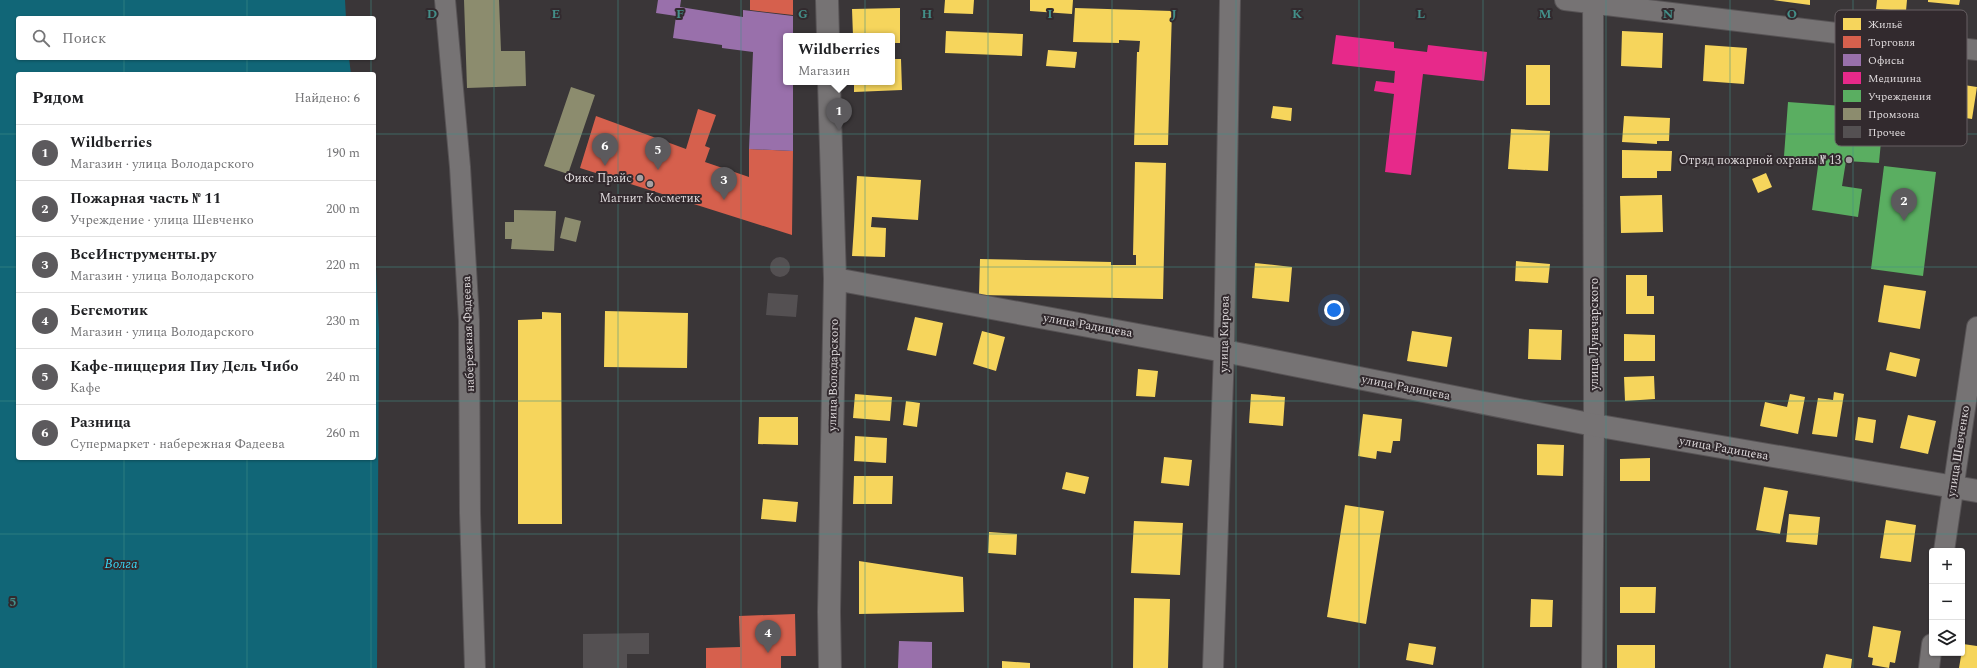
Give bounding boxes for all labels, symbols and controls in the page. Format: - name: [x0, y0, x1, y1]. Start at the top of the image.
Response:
- text: D: [427, 4, 437, 24]
- text: E: [552, 4, 561, 24]
- text: F: [676, 4, 684, 24]
- text: G: [798, 4, 808, 24]
- text: H: [922, 4, 933, 24]
- text: I: [1047, 4, 1053, 24]
- text: J: [1171, 4, 1177, 24]
- text: K: [1292, 4, 1302, 24]
- text: L: [1417, 4, 1425, 24]
- text: M: [1539, 4, 1552, 24]
- text: N: [1663, 4, 1674, 24]
- text: O: [1787, 4, 1797, 24]
- legend: [1835, 10, 1967, 146]
- search box: [16, 16, 376, 60]
- text: Жильё: [1868, 16, 1902, 33]
- icon: search: [30, 27, 52, 49]
- text: Поиск: [62, 27, 106, 50]
- popup: [783, 33, 895, 85]
- text: Торговля: [1868, 34, 1915, 51]
- text: Wildberries: [798, 38, 880, 61]
- text: Офисы: [1868, 52, 1904, 69]
- text: Магазин: [798, 61, 850, 81]
- text: Медицина: [1868, 70, 1922, 87]
- text: Рядом: [32, 85, 84, 111]
- text: Найдено: 6: [294, 88, 360, 108]
- text: Учреждения: [1868, 88, 1931, 105]
- pin: 1: [826, 98, 852, 131]
- text: Промзона: [1868, 106, 1920, 123]
- text: Прочее: [1868, 124, 1905, 141]
- text: Wildberries: [70, 131, 152, 154]
- pin: 6: [592, 133, 618, 166]
- pin: 5: [645, 137, 671, 170]
- text: 1: [41, 143, 49, 163]
- text: 190 m: [326, 143, 360, 163]
- place label: Отряд пожарной охраны № 13: [1679, 151, 1841, 170]
- text: Магазин · улица Володарского: [70, 154, 254, 174]
- marker: Отряд пожарной охраны № 13: [1844, 155, 1854, 165]
- pin: 3: [711, 167, 737, 200]
- place label: Фикс Прайс: [564, 169, 632, 188]
- marker: Фикс Прайс: [635, 173, 645, 183]
- marker: Магнит Косметик: [645, 179, 655, 189]
- text: Пожарная часть № 11: [70, 187, 221, 210]
- pin: 2: [1891, 188, 1917, 221]
- place label: Магнит Косметик: [600, 189, 701, 208]
- text: 2: [41, 199, 49, 219]
- text: 200 m: [326, 199, 360, 219]
- text: Учреждение · улица Шевченко: [70, 210, 254, 230]
- text: ВсеИнструменты.ру: [70, 243, 216, 266]
- text: 3: [41, 255, 49, 275]
- text: 220 m: [326, 255, 360, 275]
- text: Магазин · улица Володарского: [70, 266, 254, 286]
- street label: набережная Фадеева: [457, 276, 480, 392]
- street label: улица Луначарского: [1585, 278, 1604, 391]
- street label: улица Кирова: [1214, 295, 1235, 374]
- text: Бегемотик: [70, 299, 148, 322]
- your location: [1324, 300, 1344, 320]
- street label: улица Радищева: [1041, 308, 1134, 343]
- text: 4: [41, 311, 49, 331]
- text: 230 m: [326, 311, 360, 331]
- street label: улица Володарского: [823, 319, 844, 432]
- text: Магазин · улица Володарского: [70, 322, 254, 342]
- text: Кафе-пиццерия Пиу Дель Чибо: [70, 355, 299, 378]
- text: 5: [41, 367, 49, 387]
- text: 240 m: [326, 367, 360, 387]
- street label: улица Радищева: [1359, 369, 1452, 405]
- text: Кафе: [70, 378, 101, 398]
- street label: улица Шевченко: [1942, 404, 1975, 499]
- text: Разница: [70, 411, 131, 434]
- text: 6: [41, 423, 49, 443]
- text: 260 m: [326, 423, 360, 443]
- street label: улица Радищева: [1677, 431, 1770, 466]
- text: Супермаркет · набережная Фадеева: [70, 434, 285, 454]
- map controls: [1929, 548, 1965, 656]
- button: +: [1929, 548, 1965, 584]
- water label: Волга: [105, 554, 138, 574]
- button: −: [1929, 584, 1965, 620]
- text: 5: [9, 592, 17, 612]
- pin: 4: [755, 620, 781, 653]
- button: layers: [1929, 620, 1965, 656]

